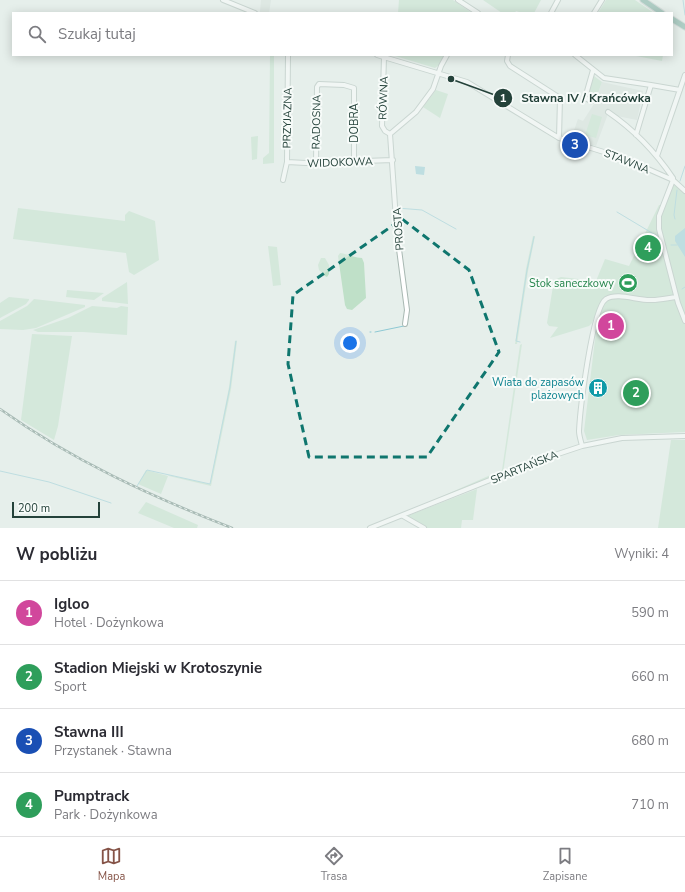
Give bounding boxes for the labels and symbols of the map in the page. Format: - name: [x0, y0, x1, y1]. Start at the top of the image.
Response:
- street label: RÓWNA: [374, 76, 392, 120]
- callout: Stawna IV / Krańcówka: [493, 86, 658, 110]
- street label: PRZYJAZNA: [279, 87, 296, 149]
- text: 1: [499, 90, 507, 106]
- text: Stawna IV / Krańcówka: [521, 90, 651, 106]
- street label: RADOSNA: [309, 94, 324, 150]
- street label: DOBRA: [347, 103, 362, 143]
- pin: 3: [562, 130, 588, 160]
- street label: STAWNA: [602, 146, 652, 177]
- street label: WIDOKOWA: [307, 154, 373, 171]
- street label: PROSTA: [390, 207, 407, 251]
- pin: 4: [635, 233, 661, 263]
- sports icon: Stok saneczkowy: [617, 272, 639, 294]
- place label: Stok saneczkowy: [529, 276, 614, 291]
- pin: 1: [598, 311, 624, 341]
- your location: [340, 333, 360, 353]
- place label: Wiata do zapasów plażowych: [492, 375, 584, 403]
- building icon: Wiata do zapasów plażowych: [587, 377, 609, 399]
- pin: 2: [623, 378, 649, 408]
- street label: SPARTAŃSKA: [488, 446, 560, 488]
- scale bar: [12, 500, 100, 519]

